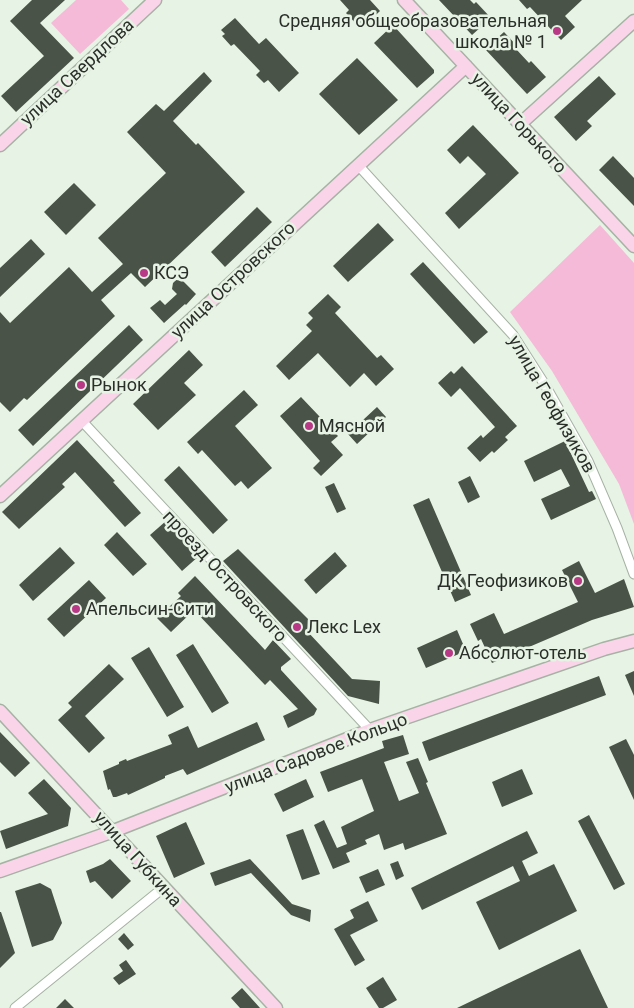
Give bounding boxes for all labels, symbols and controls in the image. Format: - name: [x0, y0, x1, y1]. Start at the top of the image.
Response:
- place label: Средняя общеобразовательная школа № 1: [278, 10, 547, 52]
- street label: улица Свердлова: [16, 14, 138, 129]
- marker: Средняя общеобразовательная школа № 1: [551, 25, 563, 37]
- street label: улица Горького: [467, 68, 571, 177]
- street label: улица Островского: [166, 217, 299, 343]
- place label: КСЭ: [154, 262, 189, 283]
- marker: КСЭ: [138, 267, 150, 279]
- street label: улица Геофизиков: [505, 331, 600, 476]
- place label: Рынок: [91, 374, 147, 395]
- marker: Рынок: [75, 379, 87, 391]
- place label: Мясной: [319, 415, 385, 436]
- marker: Мясной: [303, 420, 315, 432]
- street label: проезд Островского: [159, 505, 292, 646]
- place label: ДК Геофизиков: [437, 570, 568, 591]
- marker: ДК Геофизиков: [572, 575, 584, 587]
- place label: Апельсин-Сити: [86, 598, 214, 619]
- marker: Апельсин-Сити: [70, 603, 82, 615]
- place label: Лекс Lex: [307, 616, 381, 637]
- marker: Лекс Lex: [291, 621, 303, 633]
- place label: Абсолют-отель: [459, 642, 587, 663]
- marker: Абсолют-отель: [443, 647, 455, 659]
- street label: улица Садовое Кольцо: [222, 708, 410, 797]
- street label: улица Губкина: [90, 807, 187, 911]

